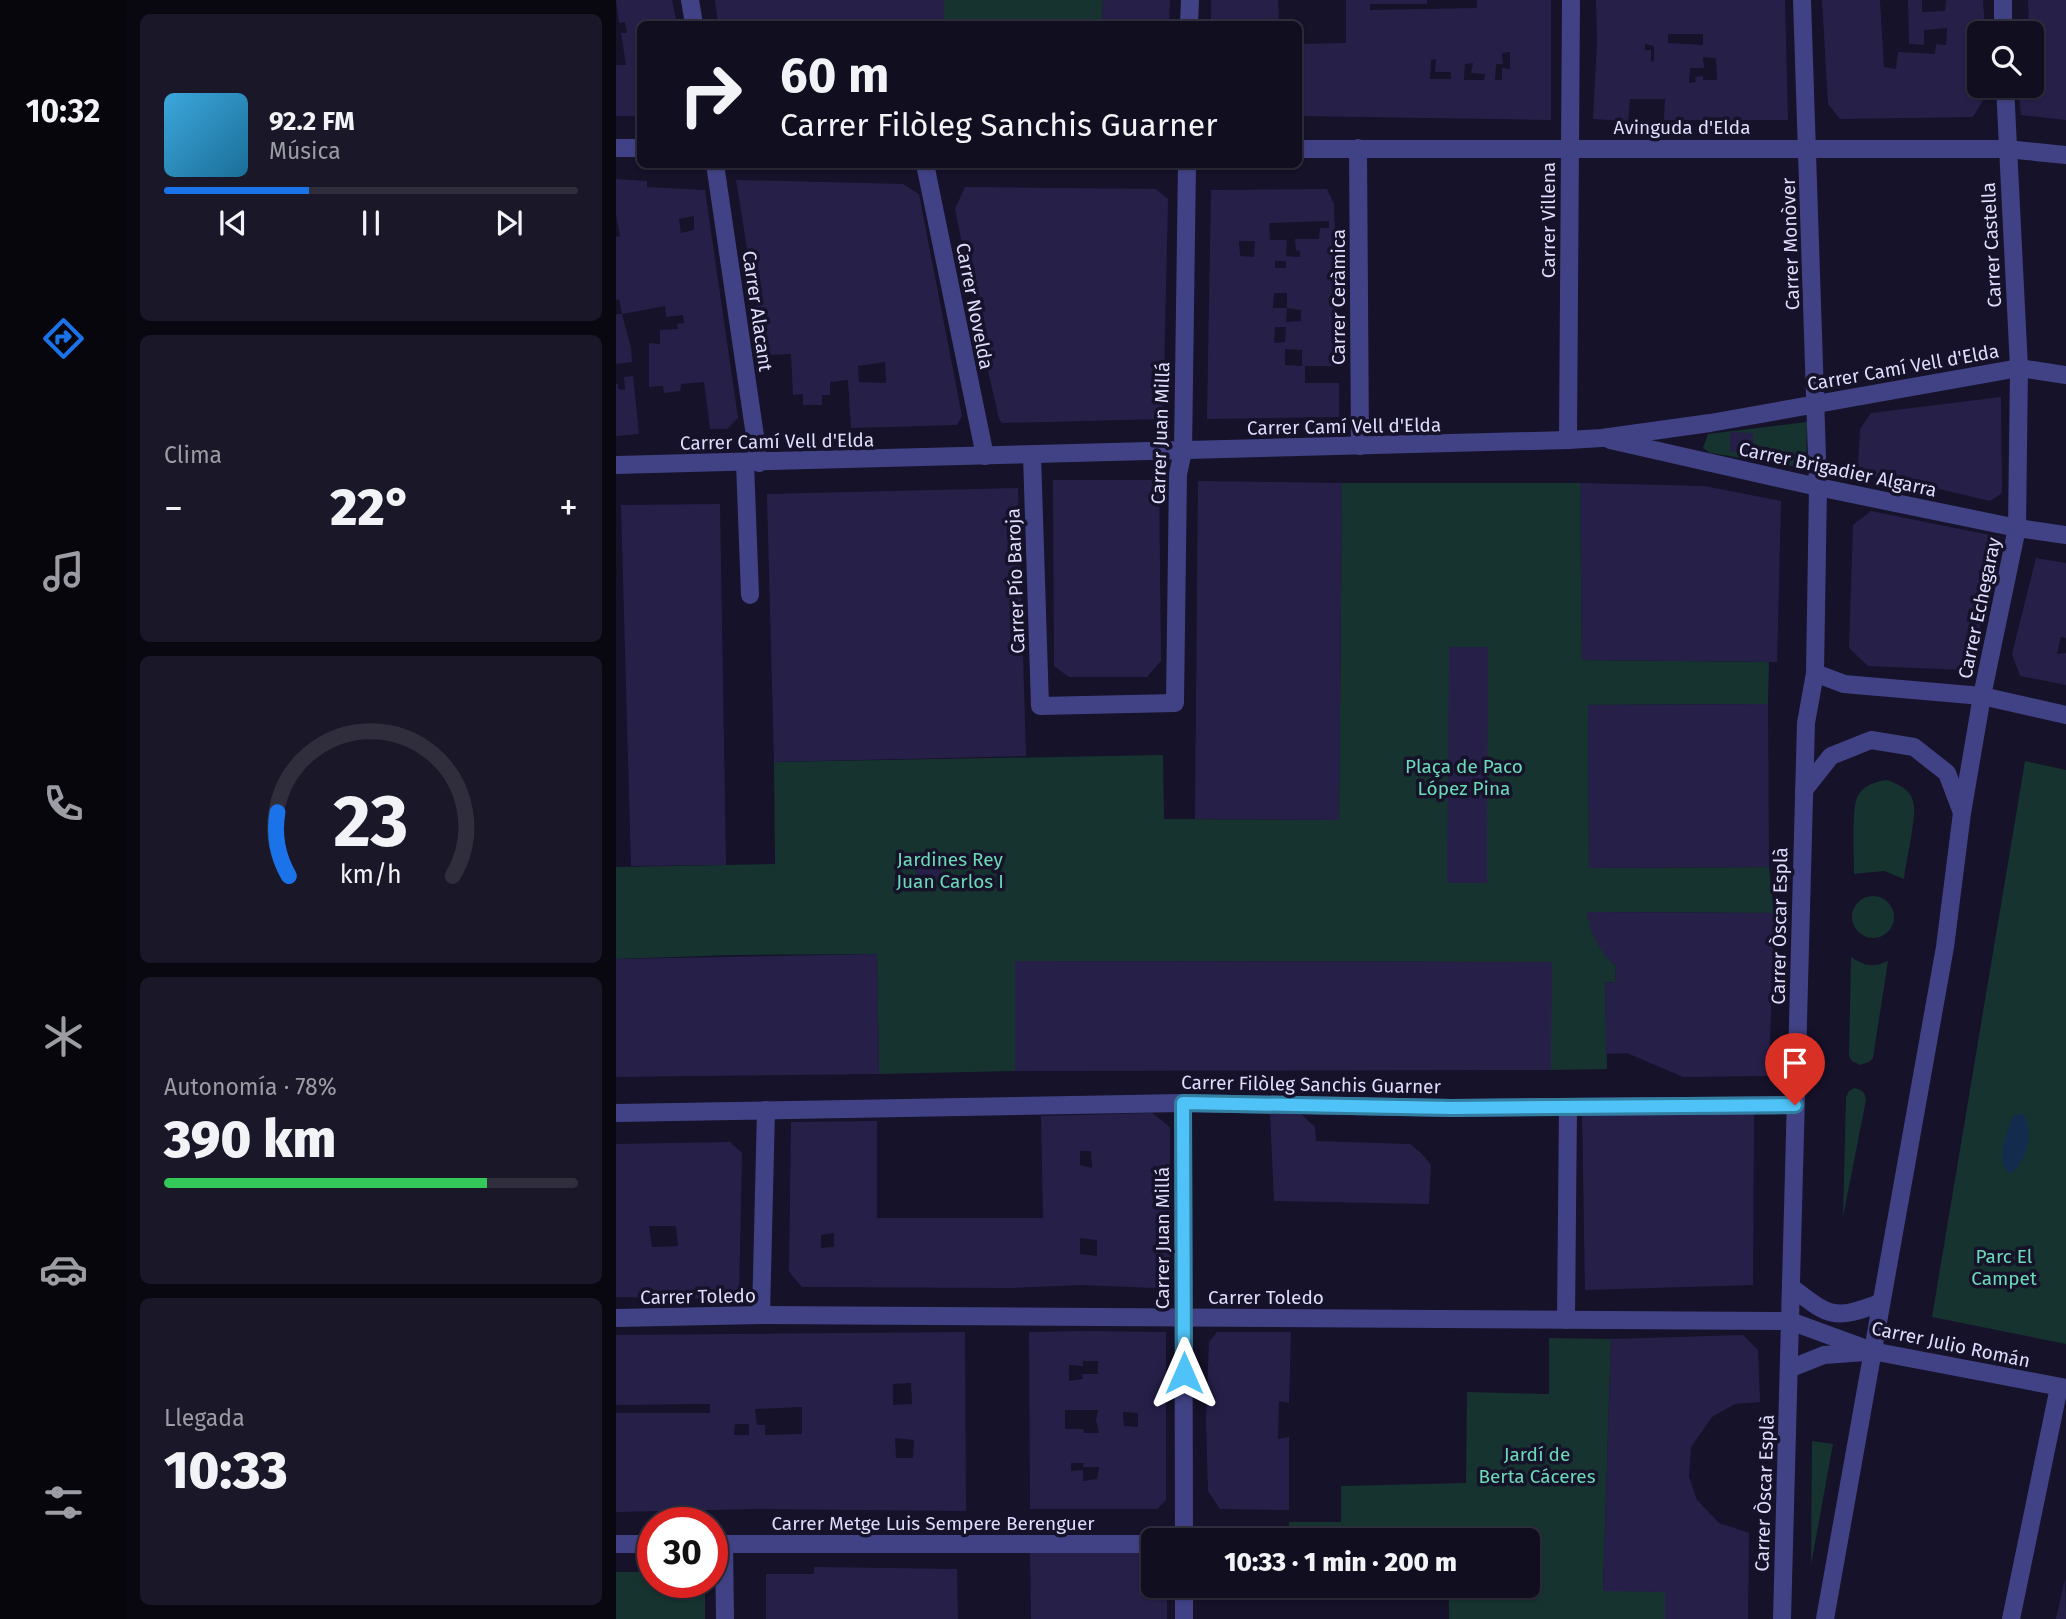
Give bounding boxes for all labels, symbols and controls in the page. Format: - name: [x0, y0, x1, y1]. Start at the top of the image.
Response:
- map controls: [1967, 21, 2044, 98]
- button: search: [1967, 21, 2044, 98]
- text: 60 m: [780, 46, 889, 105]
- icon: right: [665, 49, 756, 140]
- text: 10:32: [26, 92, 100, 130]
- text: 92.2 FM: [269, 106, 355, 137]
- text: Carrer Filòleg Sanchis Guarner: [780, 106, 1218, 144]
- street label: Avinguda d'Elda: [1614, 116, 1750, 139]
- text: Música: [269, 137, 341, 165]
- street label: Carrer Villena: [1537, 162, 1560, 278]
- street label: Carrer Monòver: [1777, 177, 1804, 311]
- street label: Carrer Castella: [1977, 182, 2006, 308]
- icon: previous: [214, 204, 252, 242]
- icon: pause: [352, 204, 390, 242]
- icon: next: [490, 204, 528, 242]
- street label: Carrer Ceràmica: [1327, 229, 1350, 365]
- street label: Carrer Novelda: [951, 241, 998, 371]
- street label: Carrer Alacant: [738, 249, 777, 373]
- icon: directions: [39, 314, 88, 363]
- street label: Carrer Camí Vell d'Elda: [1805, 339, 2001, 396]
- street label: Carrer Juan Millá: [1147, 361, 1174, 505]
- street label: Carrer Camí Vell d'Elda: [1247, 413, 1441, 440]
- street label: Carrer Camí Vell d'Elda: [680, 428, 874, 455]
- street label: Carrer Brigadier Algarra: [1737, 437, 1939, 502]
- text: Clima: [164, 441, 222, 469]
- text: 22°: [330, 476, 412, 539]
- text: −: [164, 485, 183, 531]
- text: +: [559, 485, 578, 531]
- street label: Carrer Pío Baroja: [1001, 508, 1030, 654]
- street label: Carrer Echegaray: [1953, 535, 2006, 681]
- icon: music: [39, 547, 88, 596]
- park label: Plaça de Paco López Pina: [1405, 755, 1523, 800]
- text: 23: [333, 778, 409, 865]
- icon: phone: [39, 779, 88, 828]
- street label: Carrer Òscar Esplà: [1767, 847, 1792, 1005]
- park label: Jardines Rey Juan Carlos I: [896, 848, 1004, 893]
- text: km/h: [340, 859, 402, 889]
- icon: climate: [39, 1012, 88, 1061]
- pin: [1765, 1033, 1825, 1105]
- icon: arrive: [1776, 1044, 1814, 1082]
- street label: Carrer Filòleg Sanchis Guarner: [1181, 1071, 1442, 1098]
- text: Autonomía · 78%: [164, 1073, 337, 1101]
- text: 390 km: [164, 1108, 336, 1171]
- street label: Carrer Juan Millá: [1151, 1167, 1174, 1309]
- icon: car: [39, 1245, 88, 1294]
- park label: Parc El Campet: [1971, 1245, 2037, 1290]
- street label: Carrer Toledo: [640, 1284, 756, 1309]
- street label: Carrer Toledo: [1208, 1286, 1324, 1309]
- street label: Carrer Julio Román: [1869, 1316, 2032, 1373]
- position arrow: [1147, 1336, 1221, 1410]
- text: Llegada: [164, 1404, 245, 1432]
- street label: Carrer Òscar Esplà: [1750, 1414, 1779, 1572]
- text: 10:33: [164, 1439, 288, 1502]
- park label: Jardí de Berta Cáceres: [1478, 1443, 1596, 1488]
- icon: filters: [39, 1478, 88, 1527]
- speed limit sign: 30: [637, 1507, 728, 1598]
- street label: Carrer Metge Luis Sempere Berenguer: [771, 1512, 1095, 1535]
- text: 10:33 · 1 min · 200 m: [1224, 1547, 1457, 1578]

